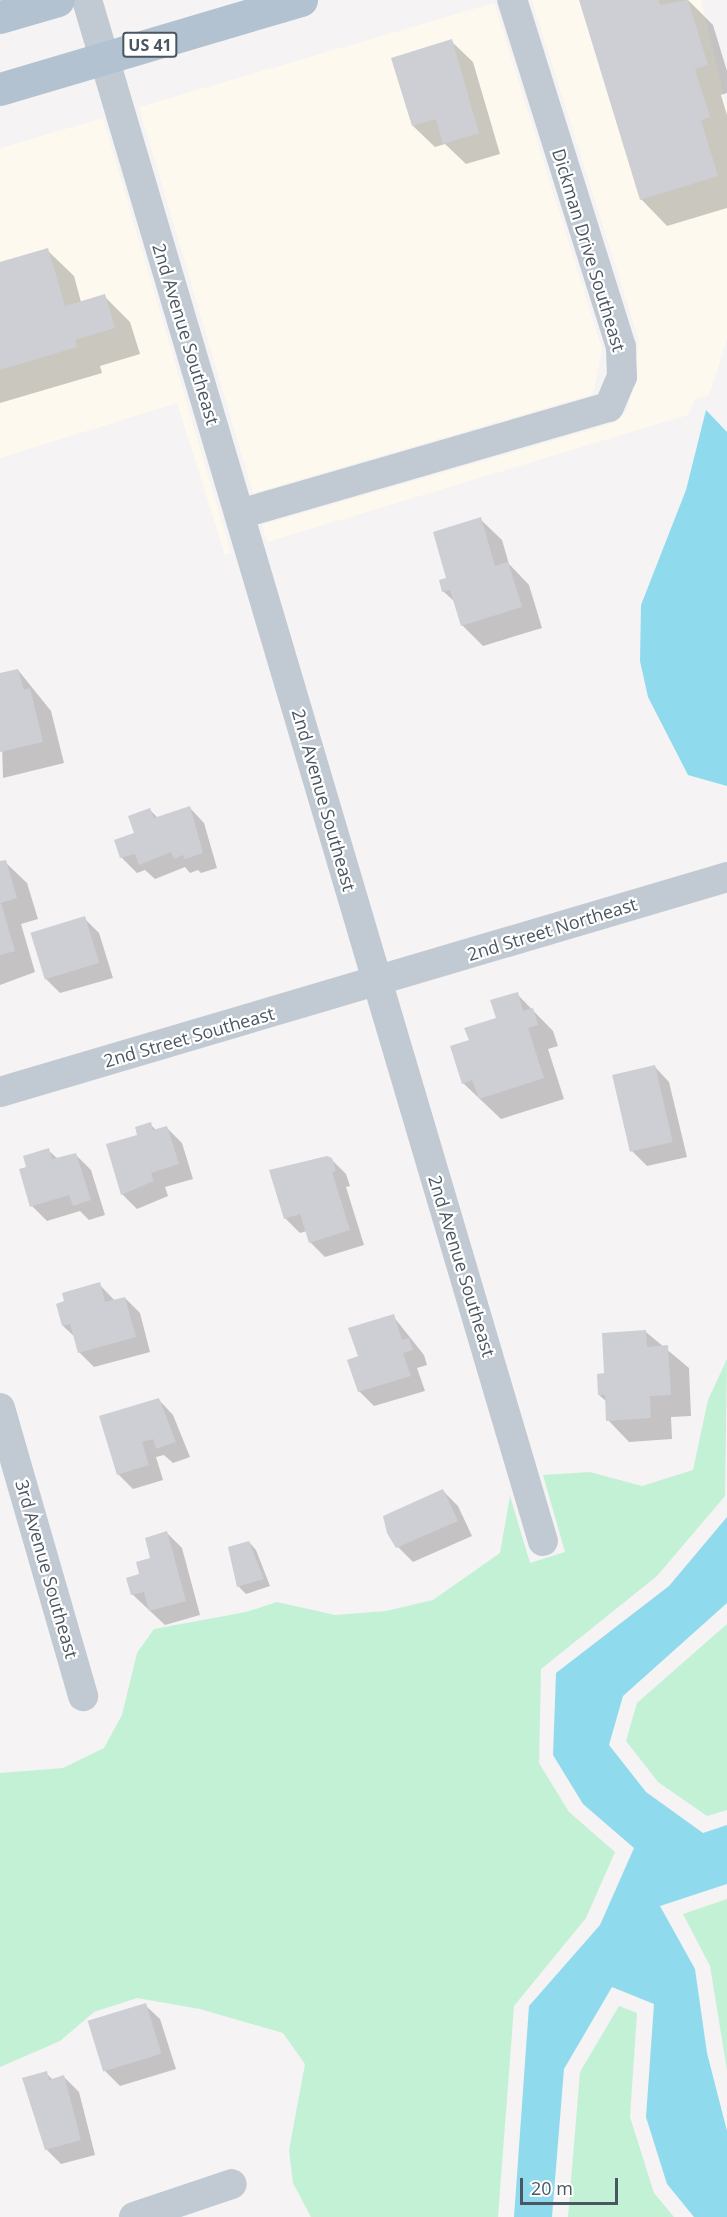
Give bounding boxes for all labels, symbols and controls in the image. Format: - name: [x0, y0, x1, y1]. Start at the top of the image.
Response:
- road number: US 41: [122, 32, 178, 58]
- street label: Dickman Drive Southeast: [548, 146, 630, 354]
- street label: 2nd Avenue Southeast: [148, 241, 224, 427]
- street label: 2nd Avenue Southeast: [288, 706, 360, 894]
- street label: 2nd Street Northeast: [465, 893, 639, 965]
- street label: 2nd Street Southeast: [101, 1002, 277, 1072]
- street label: 2nd Avenue Southeast: [424, 1173, 500, 1359]
- street label: 3rd Avenue Southeast: [11, 1477, 83, 1661]
- scale bar: [523, 2166, 620, 2204]
- text: 20 m: [531, 2176, 573, 2200]

